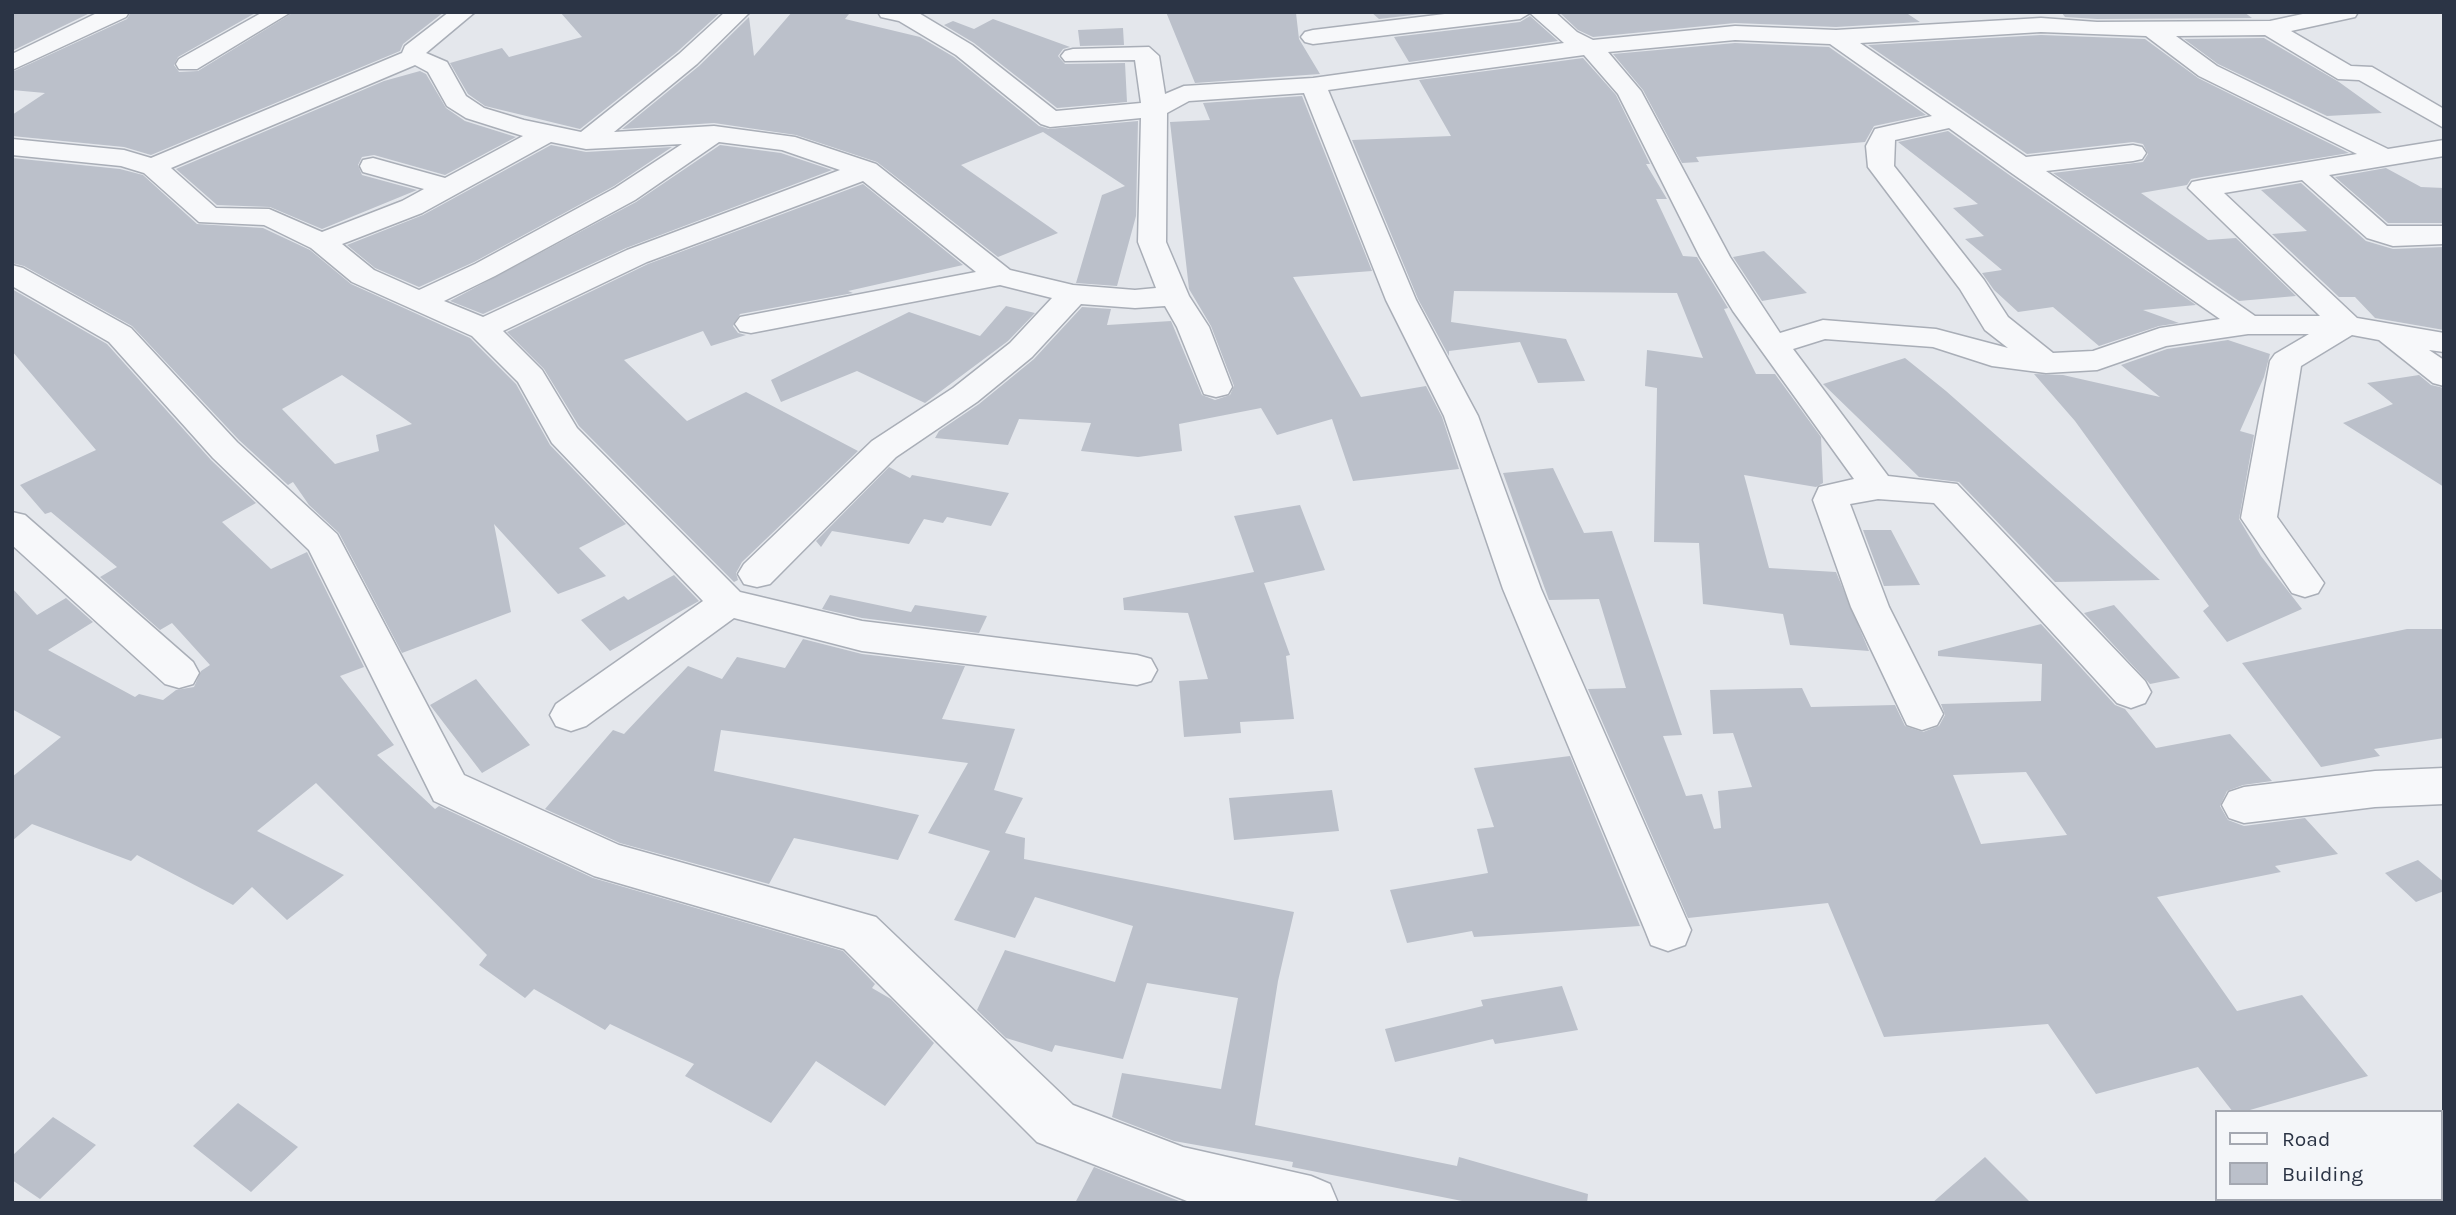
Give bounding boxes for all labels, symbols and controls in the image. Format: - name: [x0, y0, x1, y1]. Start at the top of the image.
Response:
- legend: [2214, 1110, 2442, 1201]
- text: Road: [2282, 1127, 2330, 1151]
- text: Building: [2282, 1162, 2363, 1186]

